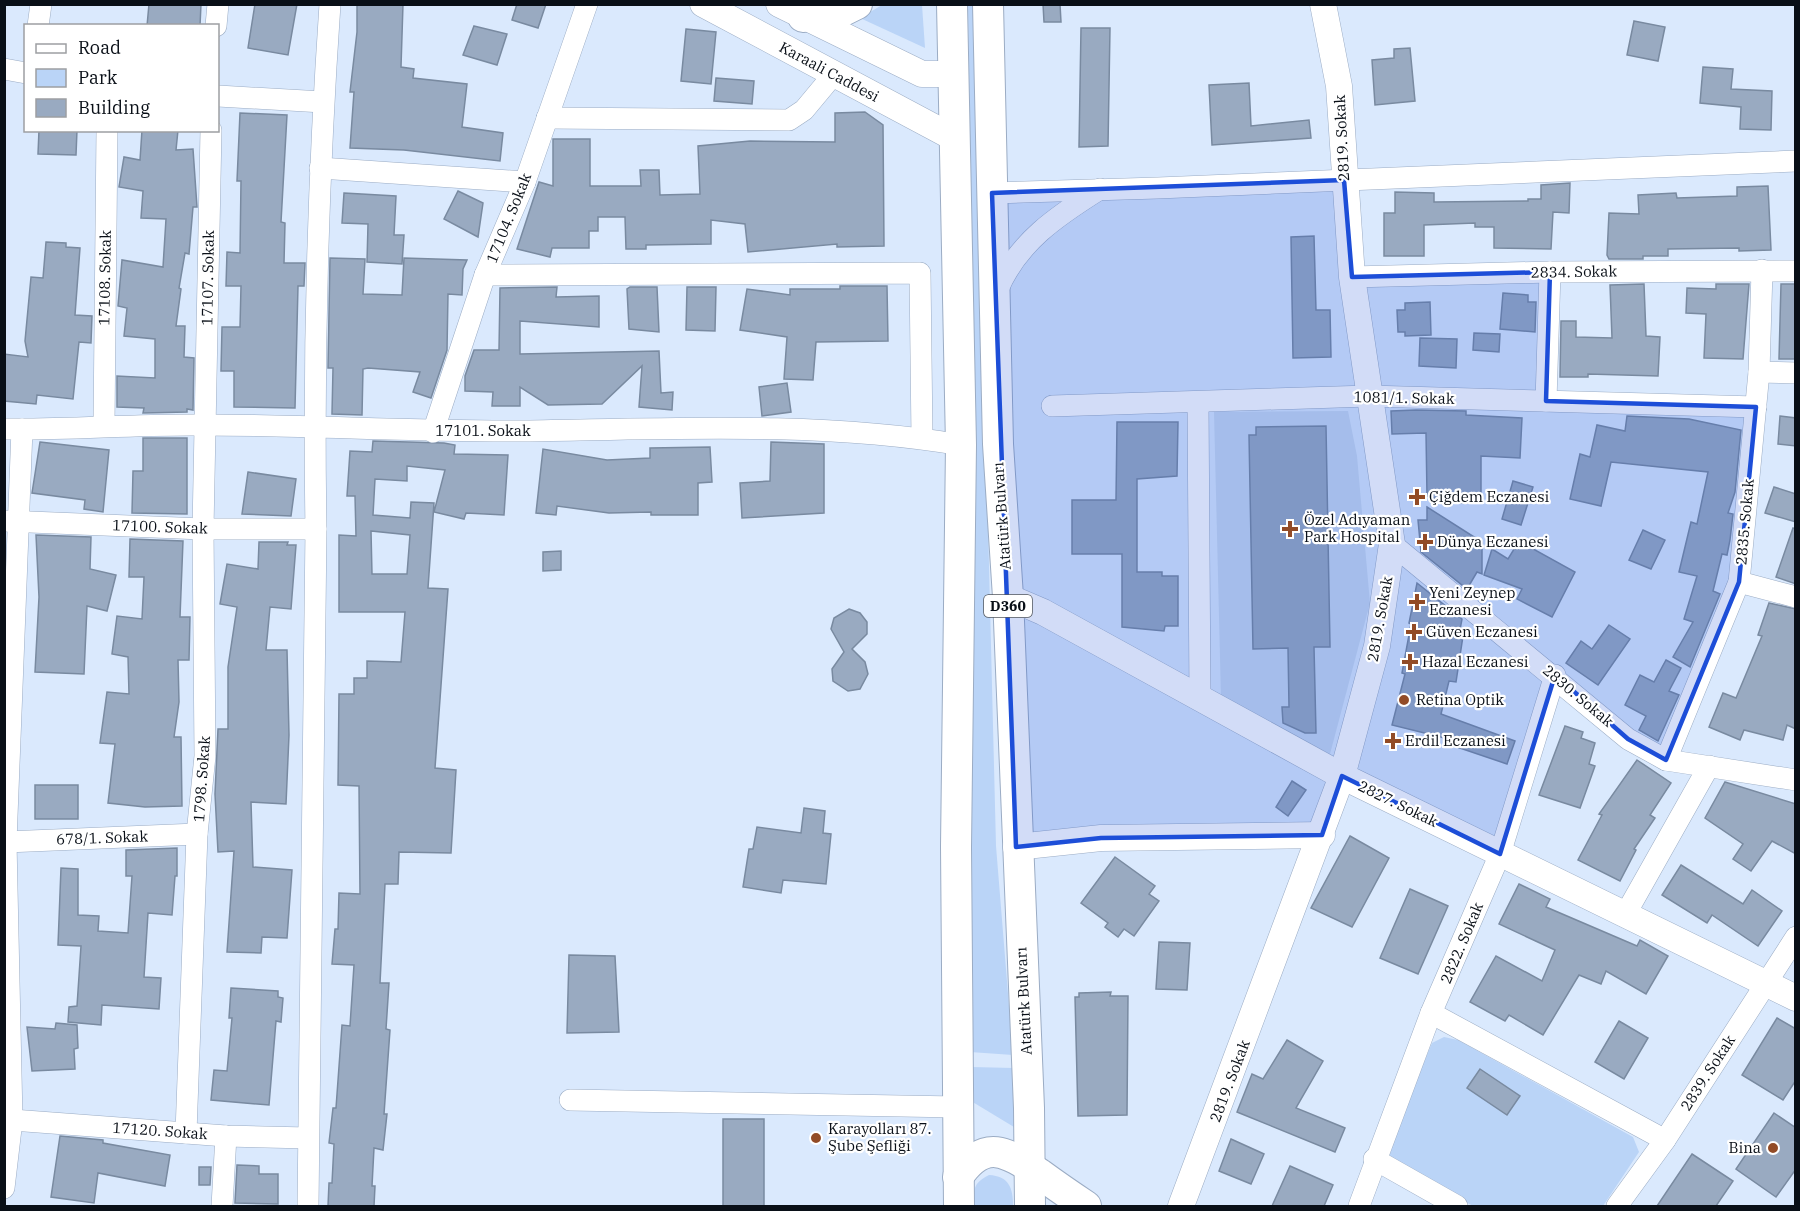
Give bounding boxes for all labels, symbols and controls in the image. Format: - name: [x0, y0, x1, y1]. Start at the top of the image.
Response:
- legend: [24, 24, 219, 132]
- text: Road: [78, 36, 121, 59]
- street label: Karaali Caddesi: [776, 37, 883, 106]
- text: Park: [78, 66, 118, 89]
- street label: 2819. Sokak: [1330, 94, 1353, 182]
- text: Building: [78, 96, 150, 119]
- street label: 17104. Sokak: [482, 170, 535, 266]
- street label: 17108. Sokak: [94, 230, 115, 326]
- street label: 17107. Sokak: [197, 230, 218, 326]
- street label: 2834. Sokak: [1531, 261, 1618, 282]
- street label: 1081/1. Sokak: [1353, 387, 1455, 408]
- street label: 17101. Sokak: [435, 421, 531, 440]
- street label: Atatürk Bulvarı: [988, 461, 1015, 571]
- street label: 2835. Sokak: [1731, 478, 1758, 566]
- place label: Çiğdem Eczanesi: [1429, 487, 1549, 506]
- marker: Çiğdem Eczanesi: [1410, 490, 1424, 504]
- place label: Özel Adıyaman Park Hospital: [1304, 510, 1411, 546]
- street label: 17100. Sokak: [112, 515, 208, 538]
- marker: Özel Adıyaman Park Hospital: [1281, 520, 1299, 538]
- place label: Dünya Eczanesi: [1437, 532, 1549, 551]
- marker: Dünya Eczanesi: [1418, 535, 1432, 549]
- street label: 2819. Sokak: [1363, 574, 1396, 663]
- place label: Yeni Zeynep Eczanesi: [1429, 583, 1516, 619]
- road number: D360: [984, 595, 1032, 617]
- marker: Yeni Zeynep Eczanesi: [1410, 595, 1424, 609]
- place label: Güven Eczanesi: [1426, 622, 1538, 641]
- marker: Güven Eczanesi: [1407, 625, 1421, 639]
- place label: Hazal Eczanesi: [1422, 652, 1529, 671]
- marker: Hazal Eczanesi: [1403, 655, 1417, 669]
- street label: 2830. Sokak: [1539, 661, 1618, 731]
- place label: Retina Optik: [1416, 690, 1504, 709]
- marker: Retina Optik: [1397, 693, 1411, 707]
- place label: Erdil Eczanesi: [1405, 731, 1506, 750]
- marker: Erdil Eczanesi: [1386, 734, 1400, 748]
- street label: 1798. Sokak: [189, 735, 214, 823]
- street label: 2827. Sokak: [1355, 776, 1441, 831]
- street label: 678/1. Sokak: [56, 826, 149, 849]
- street label: 2822. Sokak: [1436, 899, 1487, 986]
- street label: Atatürk Bulvarı: [1011, 946, 1036, 1055]
- street label: 2839. Sokak: [1676, 1031, 1739, 1114]
- street label: 2819. Sokak: [1205, 1037, 1254, 1125]
- street label: 17120. Sokak: [112, 1118, 209, 1143]
- place label: Karayolları 87. Şube Şefliği: [828, 1119, 932, 1155]
- marker: Karayolları 87. Şube Şefliği: [809, 1131, 823, 1145]
- place label: Bina: [1728, 1138, 1761, 1157]
- marker: Bina: [1766, 1141, 1780, 1155]

